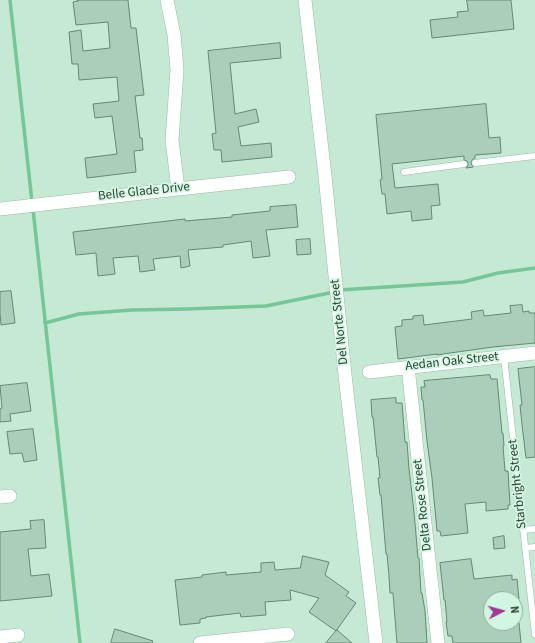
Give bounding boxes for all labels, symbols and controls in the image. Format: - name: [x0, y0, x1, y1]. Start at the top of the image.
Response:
- street label: Belle Glade Drive: [97, 179, 191, 205]
- street label: Del Norte Street: [328, 278, 352, 366]
- street label: Aedan Oak Street: [405, 349, 499, 375]
- street label: Starbright Street: [506, 438, 530, 530]
- street label: Delta Rose Street: [410, 458, 436, 552]
- north arrow: [483, 591, 523, 631]
- text: N: [507, 605, 522, 614]

